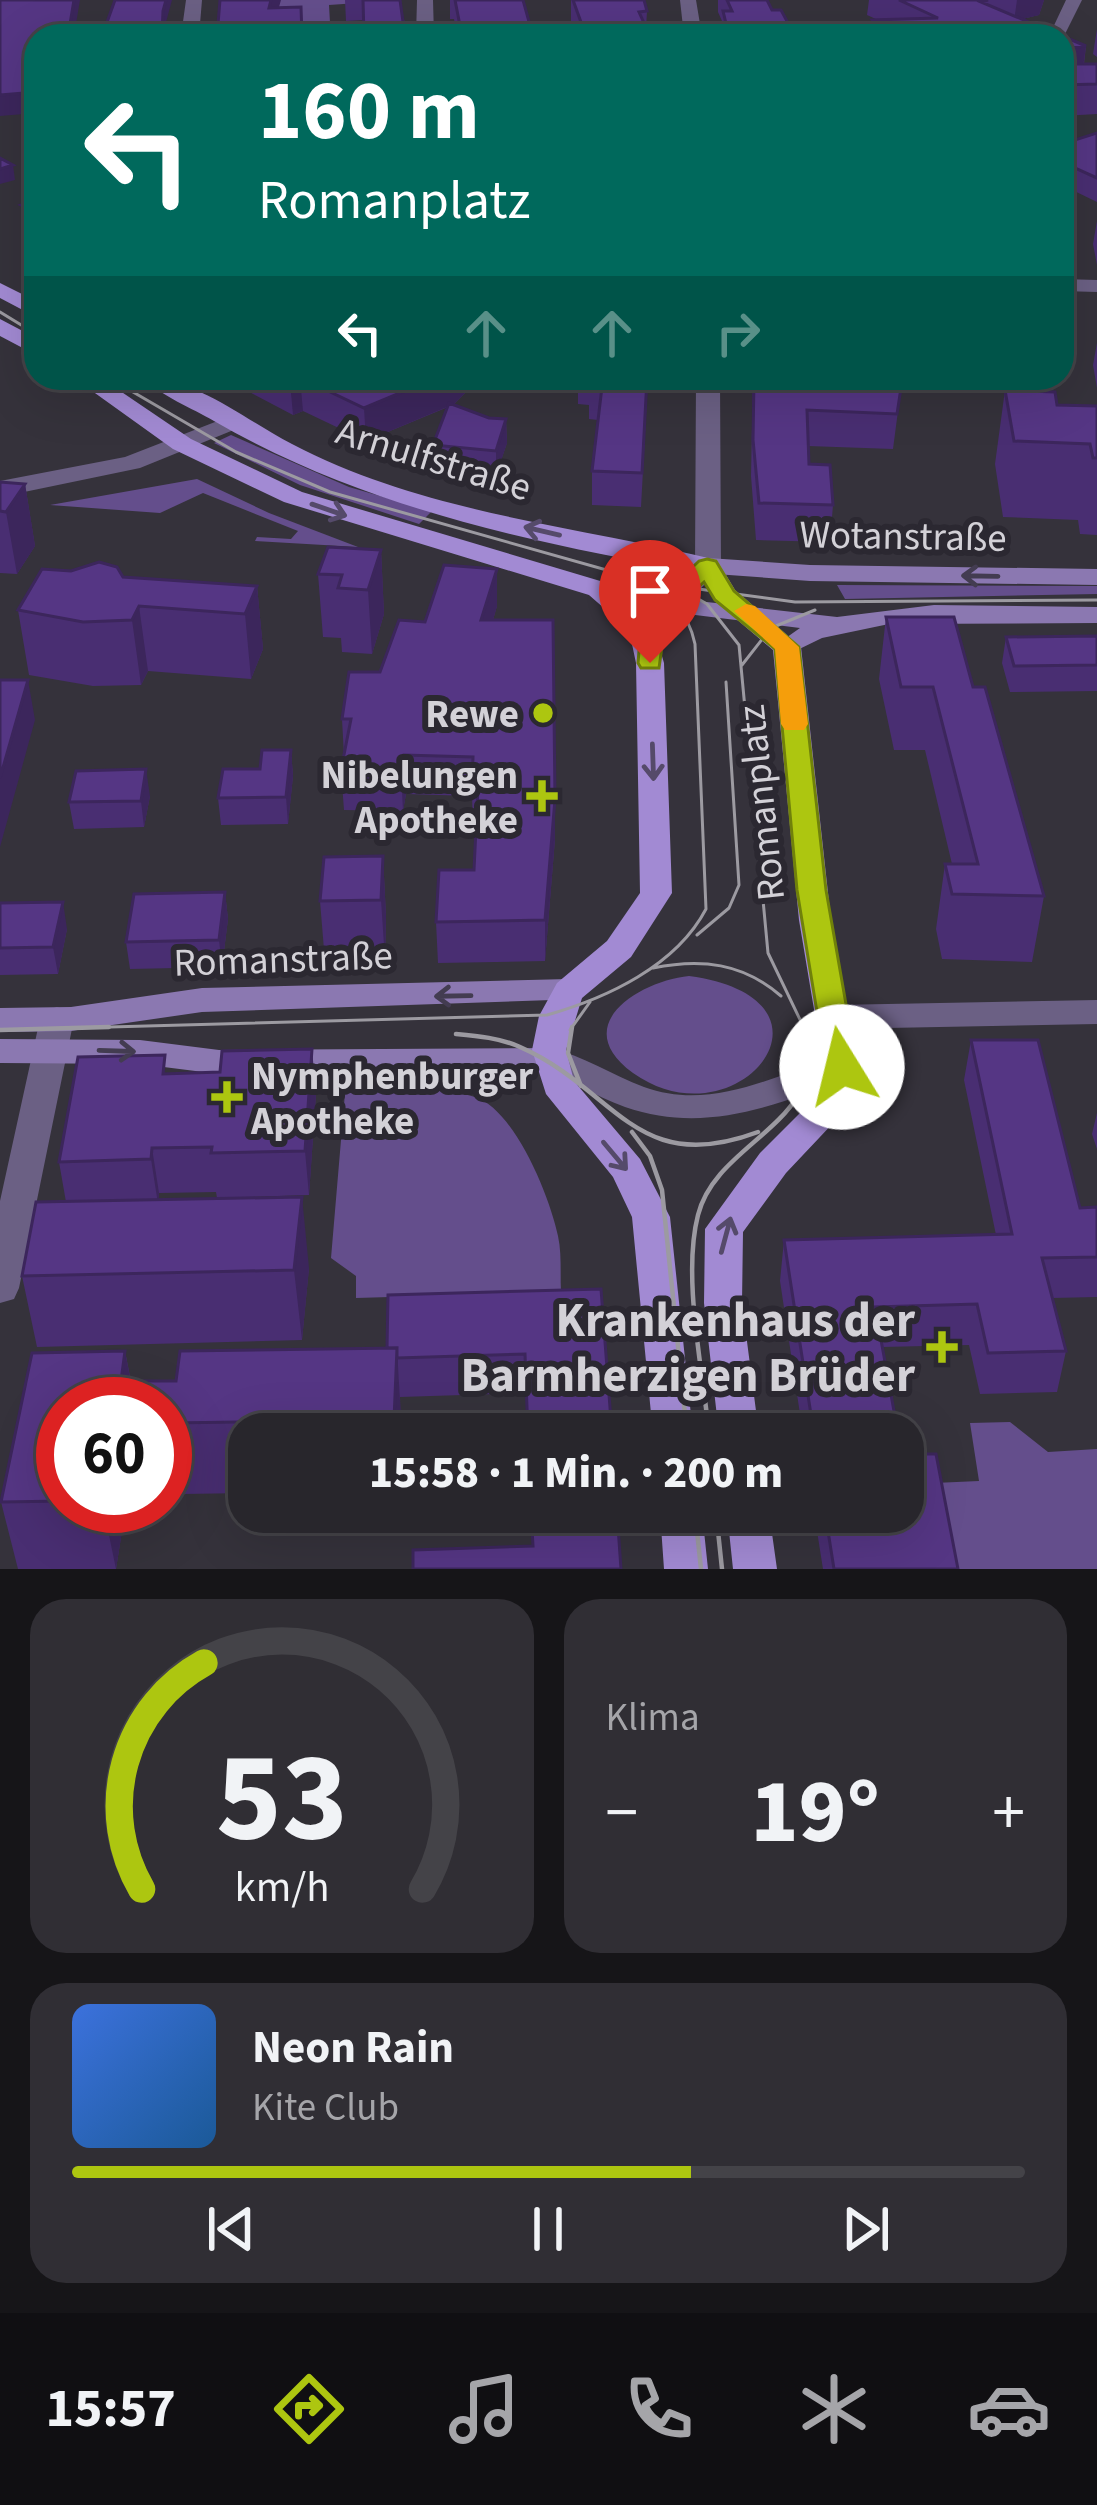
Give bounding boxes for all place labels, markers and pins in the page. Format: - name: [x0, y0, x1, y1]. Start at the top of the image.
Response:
- pin: [599, 540, 701, 663]
- place label: Rewe: [425, 687, 519, 743]
- marker: Rewe: [530, 700, 556, 726]
- place label: Nibelungen Apotheke: [321, 748, 518, 849]
- marker: Nibelungen Apotheke: [529, 783, 555, 809]
- place label: Nymphenburger Apotheke: [250, 1049, 534, 1150]
- marker: Nymphenburger Apotheke: [214, 1084, 240, 1110]
- place label: Krankenhaus der Barmherzigen Brüder: [461, 1287, 916, 1410]
- marker: Krankenhaus der Barmherzigen Brüder: [926, 1331, 958, 1363]

